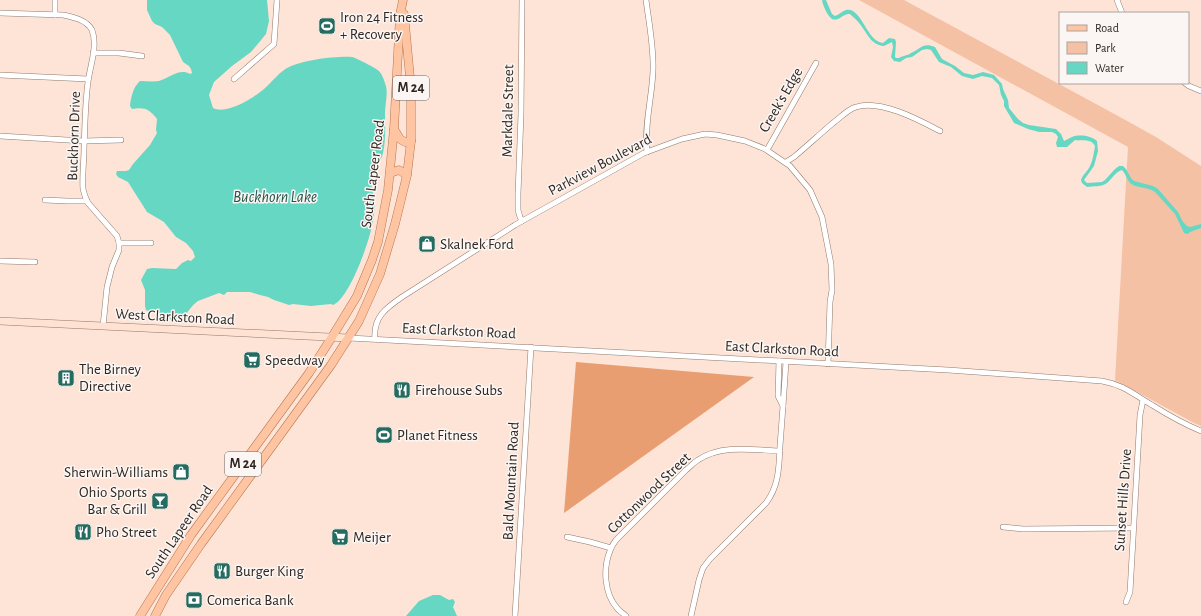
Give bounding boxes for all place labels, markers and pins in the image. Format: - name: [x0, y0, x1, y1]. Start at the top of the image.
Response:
- place label: Iron 24 Fitness + Recovery: [340, 10, 423, 42]
- sports icon: Iron 24 Fitness + Recovery: [317, 16, 337, 36]
- shop icon: Skalnek Ford: [417, 234, 437, 254]
- place label: Skalnek Ford: [440, 237, 514, 252]
- supermarket icon: Speedway: [242, 350, 262, 370]
- place label: Speedway: [265, 353, 325, 368]
- place label: The Birney Directive: [79, 362, 142, 394]
- building icon: The Birney Directive: [56, 368, 76, 388]
- restaurant icon: Firehouse Subs: [392, 380, 412, 400]
- place label: Firehouse Subs: [415, 383, 503, 398]
- sports icon: Planet Fitness: [374, 425, 394, 445]
- place label: Planet Fitness: [397, 428, 478, 443]
- shop icon: Sherwin-Williams: [171, 462, 191, 482]
- place label: Sherwin-Williams: [64, 465, 168, 480]
- place label: Ohio Sports Bar & Grill: [79, 485, 147, 517]
- bar icon: Ohio Sports Bar & Grill: [150, 491, 170, 511]
- restaurant icon: Pho Street: [73, 522, 93, 542]
- place label: Pho Street: [96, 525, 157, 540]
- supermarket icon: Meijer: [330, 527, 350, 547]
- place label: Meijer: [353, 530, 391, 545]
- restaurant icon: Burger King: [212, 561, 232, 581]
- place label: Burger King: [235, 564, 305, 579]
- bank icon: Comerica Bank: [184, 590, 204, 610]
- place label: Comerica Bank: [207, 593, 294, 608]

